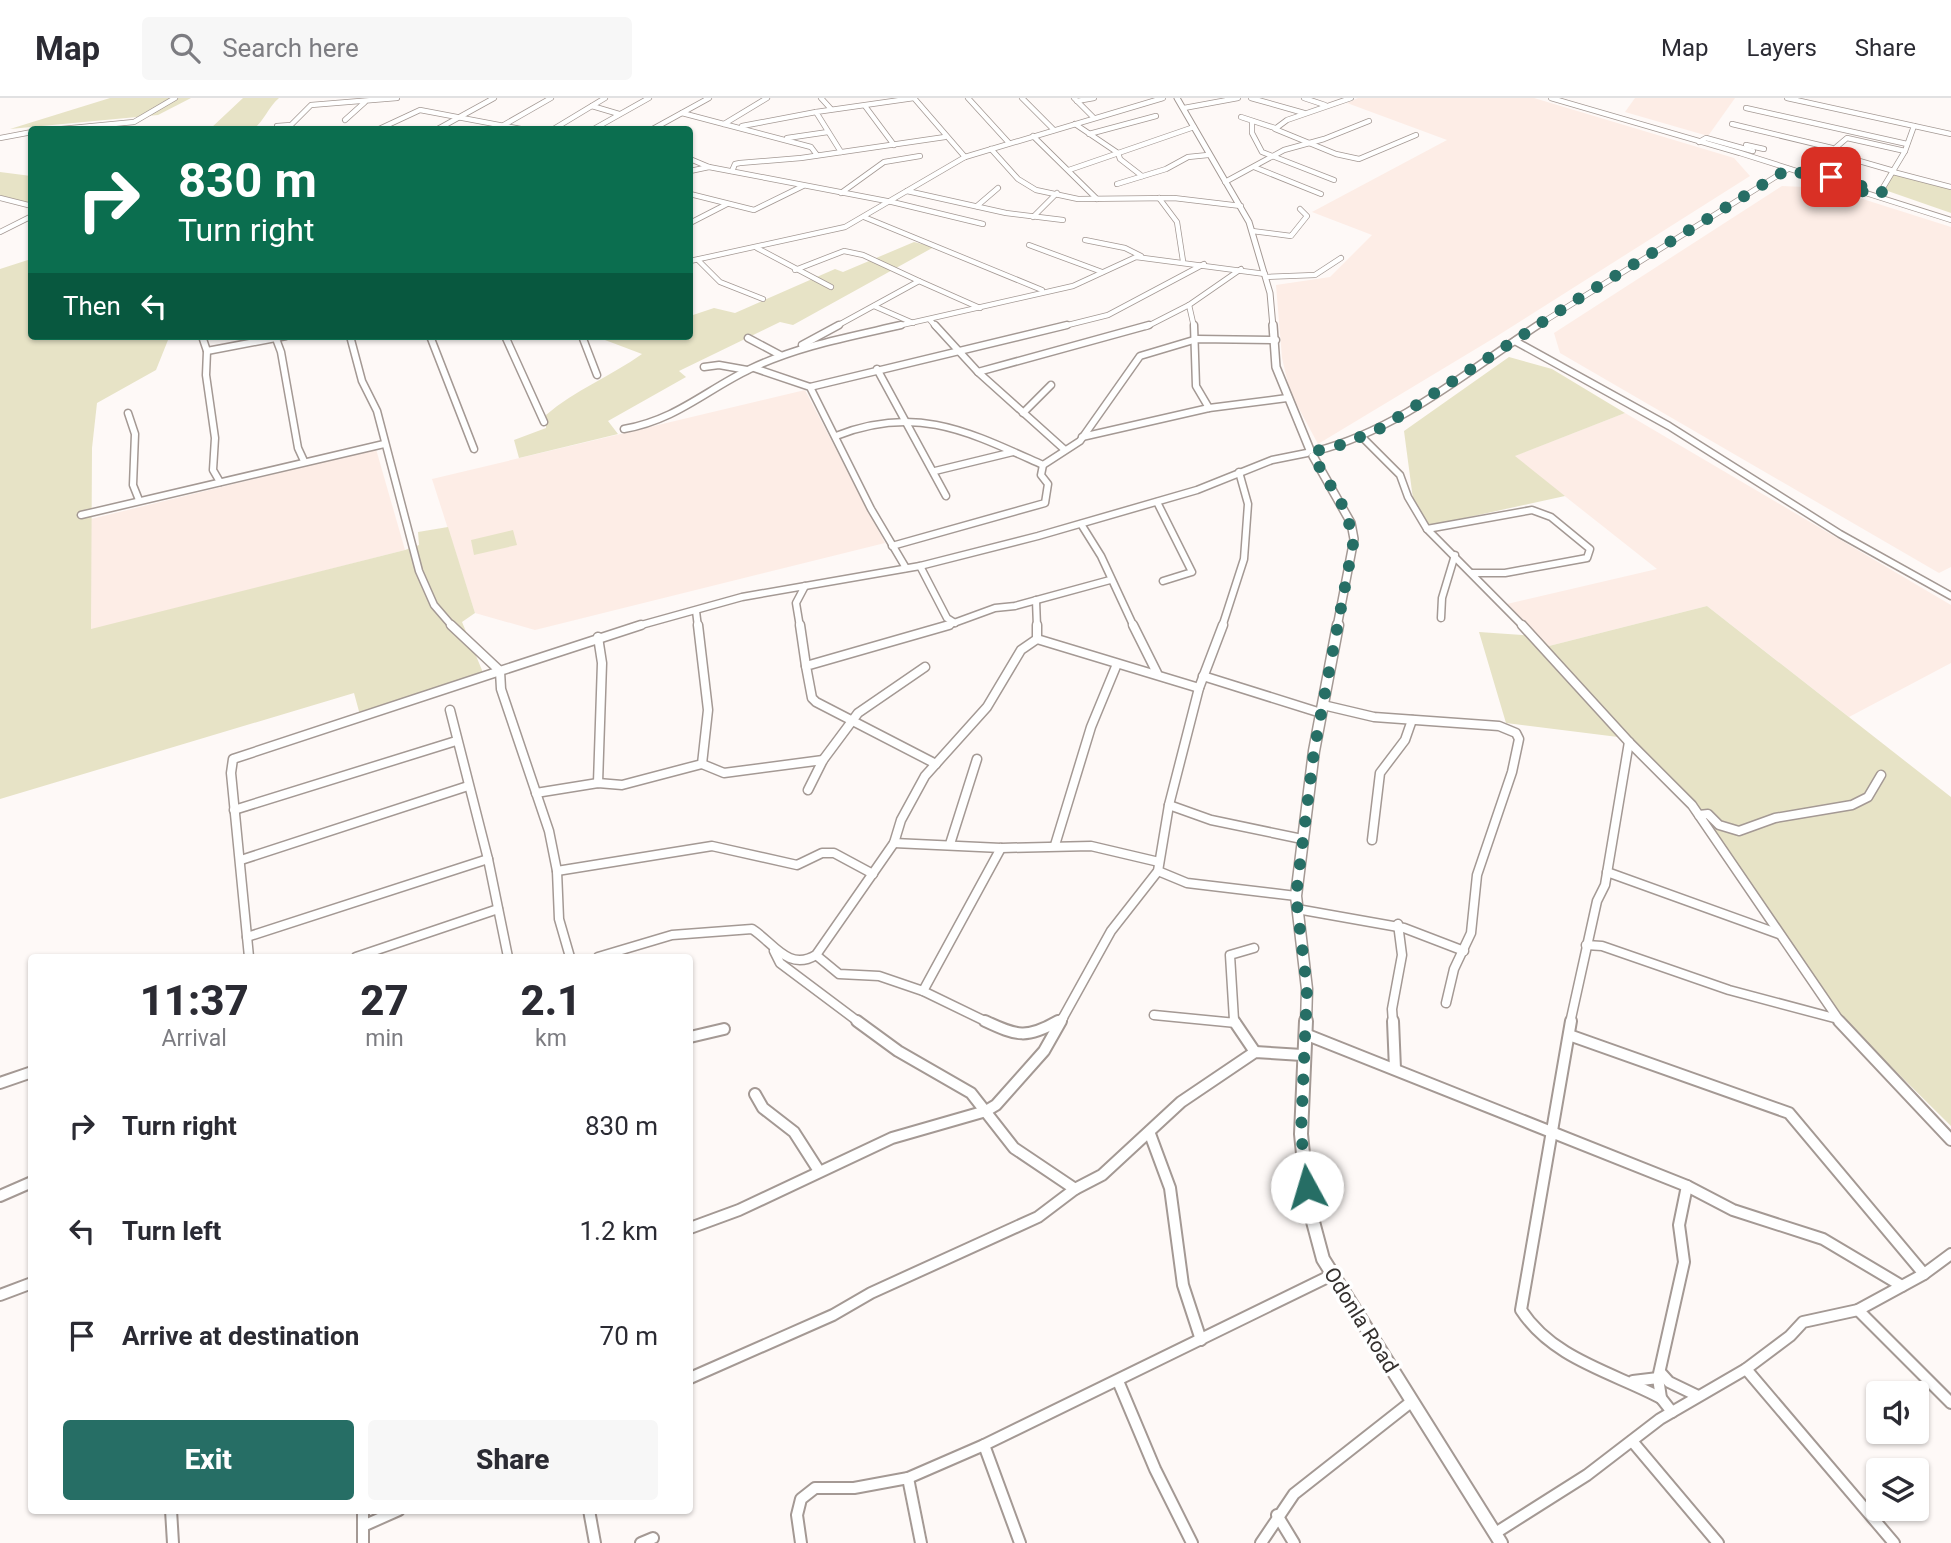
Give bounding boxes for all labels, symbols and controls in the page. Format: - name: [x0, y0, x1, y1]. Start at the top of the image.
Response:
- search box: [142, 17, 632, 80]
- text: Map: [35, 29, 100, 68]
- icon: search: [166, 29, 204, 67]
- text: Search here: [222, 33, 359, 63]
- text: Map: [1661, 34, 1709, 62]
- text: Layers: [1747, 34, 1817, 62]
- text: Share: [1855, 34, 1916, 62]
- pin: [1801, 147, 1861, 207]
- text: 830 m: [178, 152, 317, 209]
- icon: right: [63, 154, 154, 245]
- icon: arrive: [1812, 158, 1850, 196]
- text: Turn right: [178, 211, 314, 249]
- icon: left: [135, 287, 173, 325]
- text: Then: [63, 291, 121, 321]
- text: 11:37: [140, 976, 249, 1025]
- text: 27: [360, 976, 409, 1025]
- text: 2.1: [520, 976, 581, 1025]
- text: Arrival: [162, 1025, 227, 1052]
- text: min: [365, 1025, 404, 1052]
- text: km: [535, 1025, 567, 1052]
- icon: right: [63, 1107, 101, 1145]
- text: Turn right: [122, 1111, 237, 1141]
- text: 830 m: [585, 1111, 658, 1141]
- position arrow: [1270, 1150, 1344, 1224]
- icon: left: [63, 1212, 101, 1250]
- text: Turn left: [122, 1216, 221, 1246]
- text: 1.2 km: [579, 1216, 658, 1246]
- street label: Odonla Road: [1319, 1263, 1403, 1377]
- icon: arrive: [63, 1317, 101, 1355]
- text: Arrive at destination: [122, 1321, 359, 1351]
- text: 70 m: [600, 1321, 658, 1351]
- map controls: [1866, 1381, 1929, 1521]
- button: sound: [1866, 1381, 1929, 1444]
- button: Exit: [63, 1420, 354, 1500]
- button: Share: [368, 1420, 658, 1500]
- button: layers: [1866, 1458, 1929, 1521]

